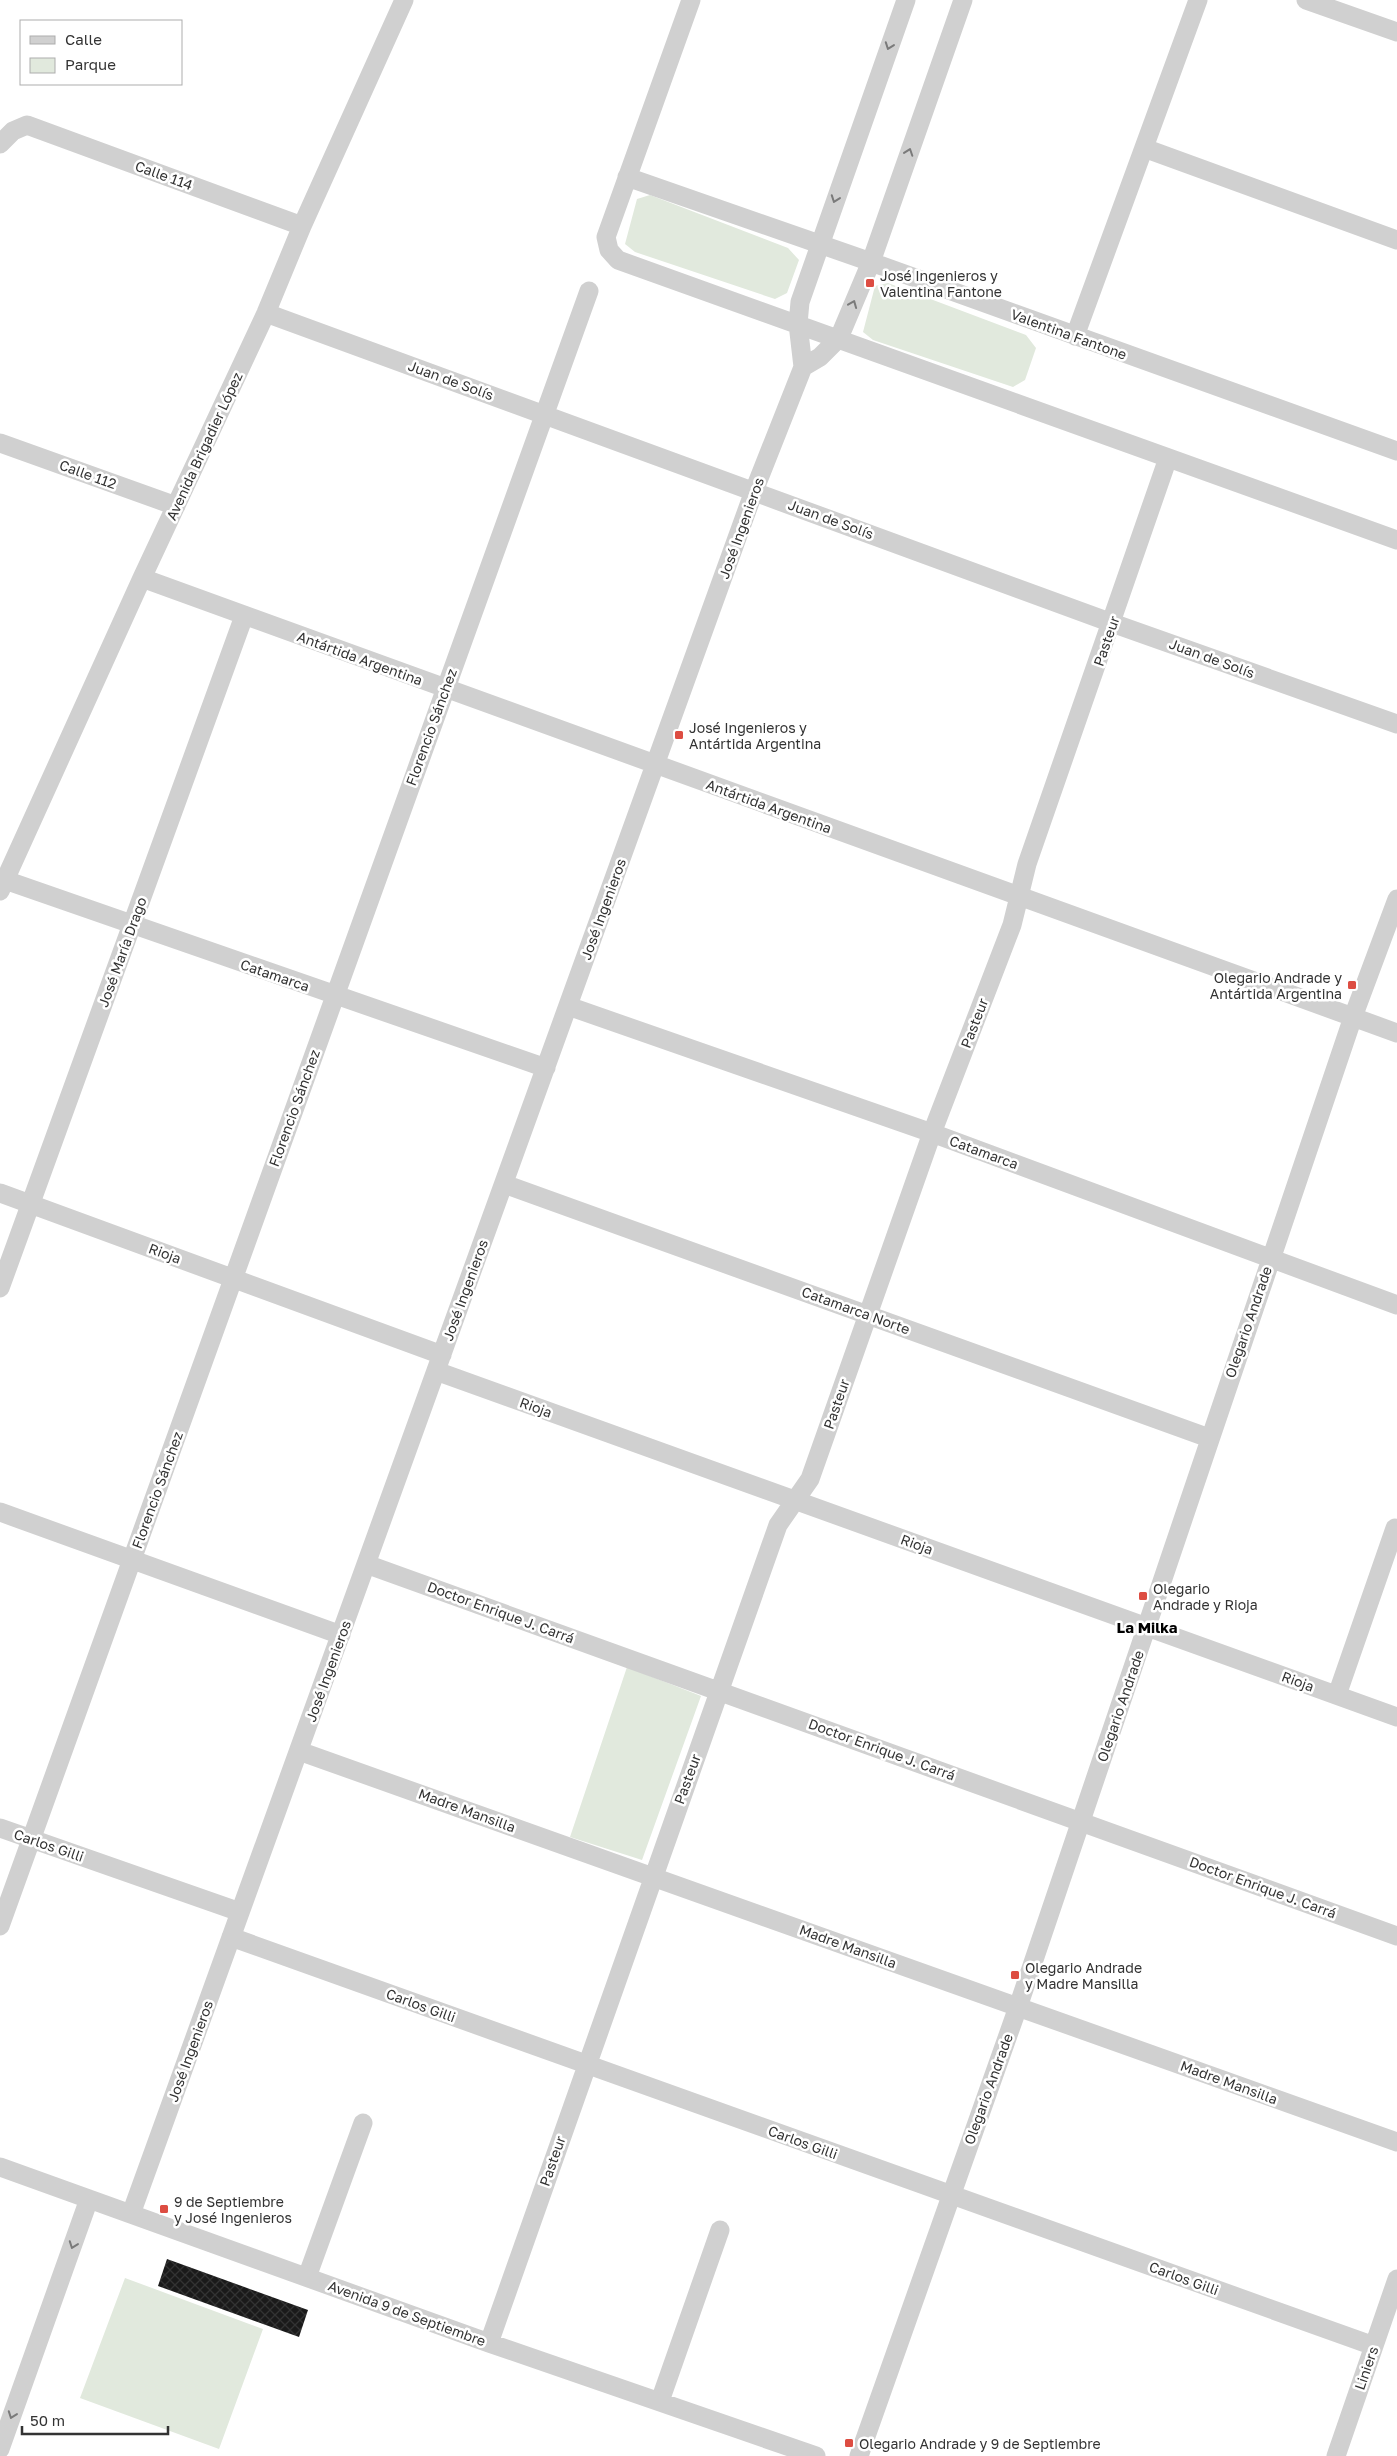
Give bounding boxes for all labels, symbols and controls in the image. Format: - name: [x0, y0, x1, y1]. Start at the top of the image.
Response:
- legend: [20, 20, 182, 85]
- text: Calle: [65, 30, 102, 48]
- one-way arrow: [885, 41, 895, 50]
- text: Parque: [65, 55, 116, 73]
- one-way arrow: [903, 148, 913, 156]
- street label: Calle 114: [133, 157, 195, 193]
- one-way arrow: [830, 194, 840, 203]
- place label: José Ingenieros y Valentina Fantone: [880, 267, 1002, 300]
- marker: José Ingenieros y Valentina Fantone: [864, 277, 876, 289]
- one-way arrow: [847, 300, 858, 309]
- street label: Valentina Fantone: [1009, 305, 1129, 363]
- street label: Juan de Solís: [406, 357, 496, 403]
- street label: Avenida Brigadier López: [162, 369, 246, 523]
- street label: Calle 112: [57, 456, 119, 492]
- street label: José Ingenieros: [715, 475, 767, 581]
- street label: Juan de Solís: [786, 496, 876, 542]
- street label: Pasteur: [1089, 613, 1123, 668]
- street label: Antártida Argentina: [295, 627, 425, 689]
- street label: Juan de Solís: [1167, 635, 1257, 681]
- street label: Florencio Sánchez: [402, 666, 460, 788]
- place label: José Ingenieros y Antártida Argentina: [689, 719, 821, 752]
- marker: José Ingenieros y Antártida Argentina: [673, 729, 685, 741]
- street label: Antártida Argentina: [704, 775, 834, 837]
- street label: José Ingenieros: [577, 856, 629, 962]
- street label: José María Drago: [94, 895, 150, 1009]
- street label: Catamarca: [238, 955, 312, 995]
- place label: Olegario Andrade y Antártida Argentina: [1210, 969, 1342, 1002]
- marker: Olegario Andrade y Antártida Argentina: [1346, 979, 1358, 991]
- street label: Pasteur: [957, 995, 991, 1050]
- street label: Florencio Sánchez: [265, 1047, 323, 1169]
- street label: Catamarca: [947, 1132, 1021, 1172]
- street label: José Ingenieros: [439, 1237, 491, 1343]
- street label: Rioja: [146, 1239, 184, 1267]
- street label: Olegario Andrade: [1221, 1264, 1275, 1380]
- street label: Catamarca Norte: [800, 1283, 912, 1337]
- street label: Pasteur: [819, 1376, 853, 1431]
- street label: Rioja: [517, 1393, 555, 1421]
- street label: Florencio Sánchez: [128, 1429, 186, 1551]
- street label: Rioja: [898, 1530, 936, 1558]
- street label: Doctor Enrique J. Carrá: [425, 1578, 577, 1646]
- place label: Olegario Andrade y Rioja: [1153, 1580, 1258, 1613]
- marker: Olegario Andrade y Rioja: [1137, 1590, 1149, 1602]
- street label: José Ingenieros: [302, 1618, 354, 1724]
- district label: La Milka: [1117, 1618, 1178, 1636]
- street label: Olegario Andrade: [1093, 1648, 1147, 1764]
- street label: Rioja: [1279, 1667, 1317, 1695]
- street label: Doctor Enrique J. Carrá: [806, 1715, 958, 1783]
- street label: Pasteur: [670, 1751, 704, 1806]
- street label: Madre Mansilla: [416, 1785, 518, 1835]
- street label: Carlos Gilli: [12, 1825, 86, 1865]
- street label: Doctor Enrique J. Carrá: [1187, 1853, 1339, 1921]
- street label: Madre Mansilla: [797, 1921, 899, 1971]
- place label: Olegario Andrade y Madre Mansilla: [1025, 1959, 1142, 1992]
- marker: Olegario Andrade y Madre Mansilla: [1009, 1969, 1021, 1981]
- street label: Carlos Gilli: [384, 1985, 458, 2025]
- street label: José Ingenieros: [164, 1998, 216, 2104]
- street label: Olegario Andrade: [960, 2031, 1016, 2147]
- street label: Madre Mansilla: [1178, 2057, 1280, 2107]
- street label: Carlos Gilli: [766, 2122, 840, 2162]
- street label: Pasteur: [535, 2133, 569, 2188]
- place label: 9 de Septiembre y José Ingenieros: [174, 2193, 292, 2226]
- marker: 9 de Septiembre y José Ingenieros: [158, 2203, 170, 2215]
- one-way arrow: [68, 2241, 78, 2249]
- street label: Carlos Gilli: [1147, 2258, 1221, 2298]
- street label: Avenida 9 de Septiembre: [326, 2277, 488, 2349]
- street label: Liniers: [1351, 2344, 1381, 2392]
- scale bar: [22, 2404, 169, 2436]
- one-way arrow: [8, 2410, 18, 2419]
- text: 50 m: [30, 2411, 65, 2429]
- place label: Olegario Andrade y 9 de Septiembre: [859, 2435, 1101, 2452]
- marker: Olegario Andrade y 9 de Septiembre: [843, 2437, 855, 2449]

